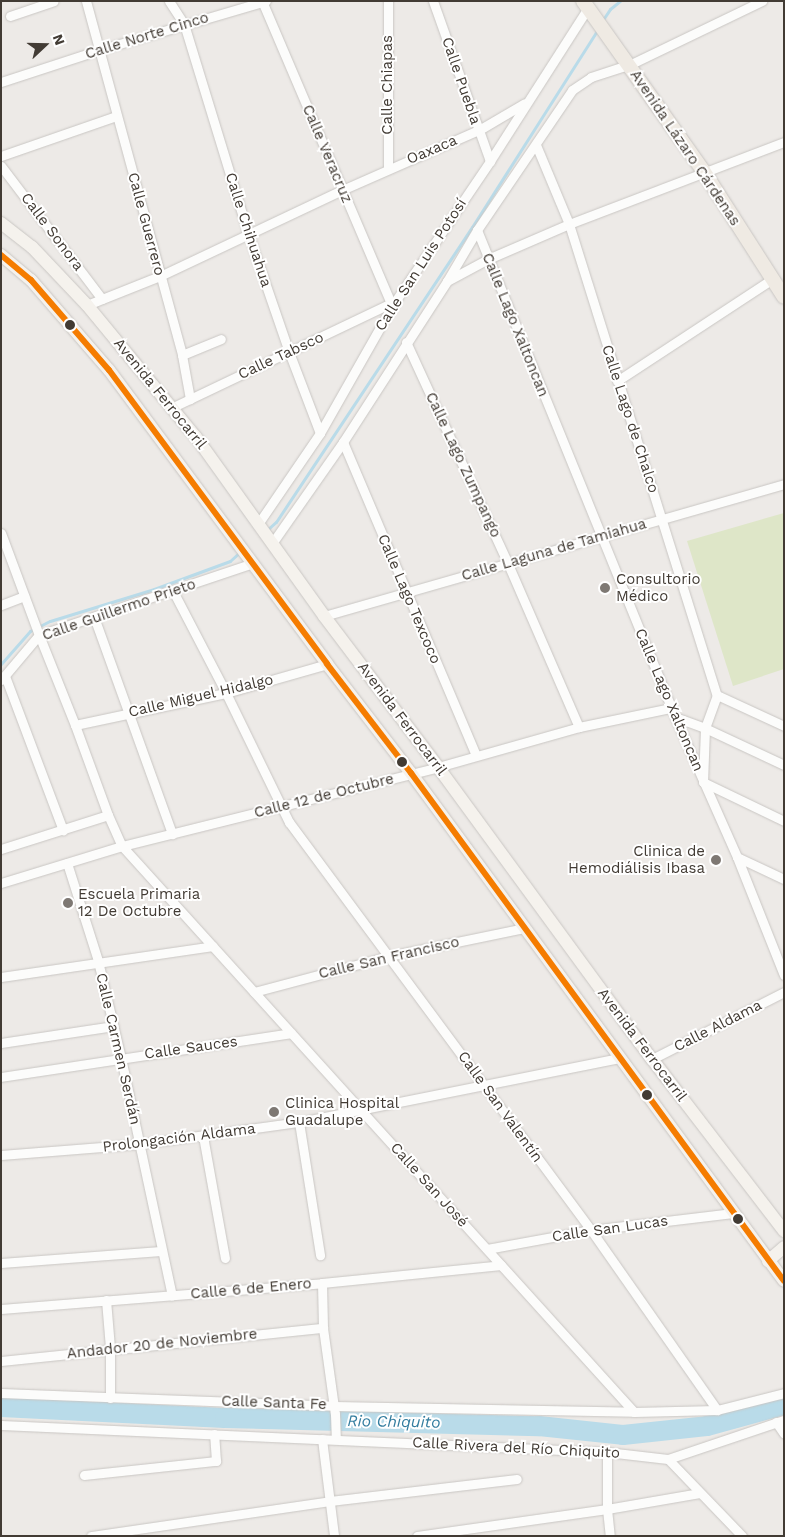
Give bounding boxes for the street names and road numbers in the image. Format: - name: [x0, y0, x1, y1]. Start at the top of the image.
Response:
- street label: Calle Norte Cinco: [83, 9, 211, 63]
- street label: Calle Chiapas: [379, 35, 397, 135]
- street label: Calle Puebla: [438, 35, 484, 127]
- street label: Avenida Lázaro Cárdenas: [626, 66, 744, 230]
- street label: Calle Veracruz: [298, 102, 356, 206]
- street label: Oaxaca: [404, 131, 460, 169]
- street label: Calle Guerrero: [124, 170, 168, 278]
- street label: Calle Chihuahua: [221, 170, 275, 290]
- street label: Calle Sonora: [17, 189, 87, 275]
- street label: Calle San Luis Potosí: [371, 195, 471, 335]
- street label: Calle Lago Xaltoncan: [478, 250, 552, 400]
- street label: Calle Tabsco: [235, 328, 327, 384]
- street label: Avenida Ferrocarril: [110, 335, 210, 453]
- street label: Calle Lago de Chalco: [598, 343, 662, 495]
- street label: Calle Lago Zumpango: [421, 390, 505, 540]
- street label: Calle Laguna de Tamiahua: [459, 515, 649, 585]
- street label: Calle Lago Texcoco: [373, 531, 445, 667]
- street label: Calle Guillermo Prieto: [40, 575, 198, 645]
- street label: Calle Lago Xaltoncan: [631, 626, 707, 774]
- street label: Avenida Ferrocarril: [353, 659, 451, 779]
- street label: Calle Miguel Hidalgo: [127, 671, 275, 721]
- street label: Calle 12 de Octubre: [252, 770, 396, 822]
- street label: Calle San Francisco: [317, 933, 461, 983]
- street label: Calle Carmen Serdán: [92, 971, 144, 1127]
- street label: Avenida Ferrocarril: [593, 985, 691, 1105]
- street label: Calle Aldama: [671, 996, 765, 1056]
- street label: Calle Sauces: [143, 1033, 239, 1063]
- street label: Calle San Valentín: [454, 1048, 546, 1166]
- street label: Prolongación Aldama: [101, 1120, 257, 1156]
- street label: Calle San José: [386, 1139, 472, 1231]
- street label: Calle San Lucas: [551, 1212, 669, 1246]
- street label: Calle 6 de Enero: [190, 1275, 312, 1303]
- street label: Andador 20 de Noviembre: [66, 1325, 258, 1363]
- street label: Calle Santa Fe: [221, 1392, 327, 1414]
- street label: Calle Rivera del Río Chiquito: [411, 1434, 621, 1462]

